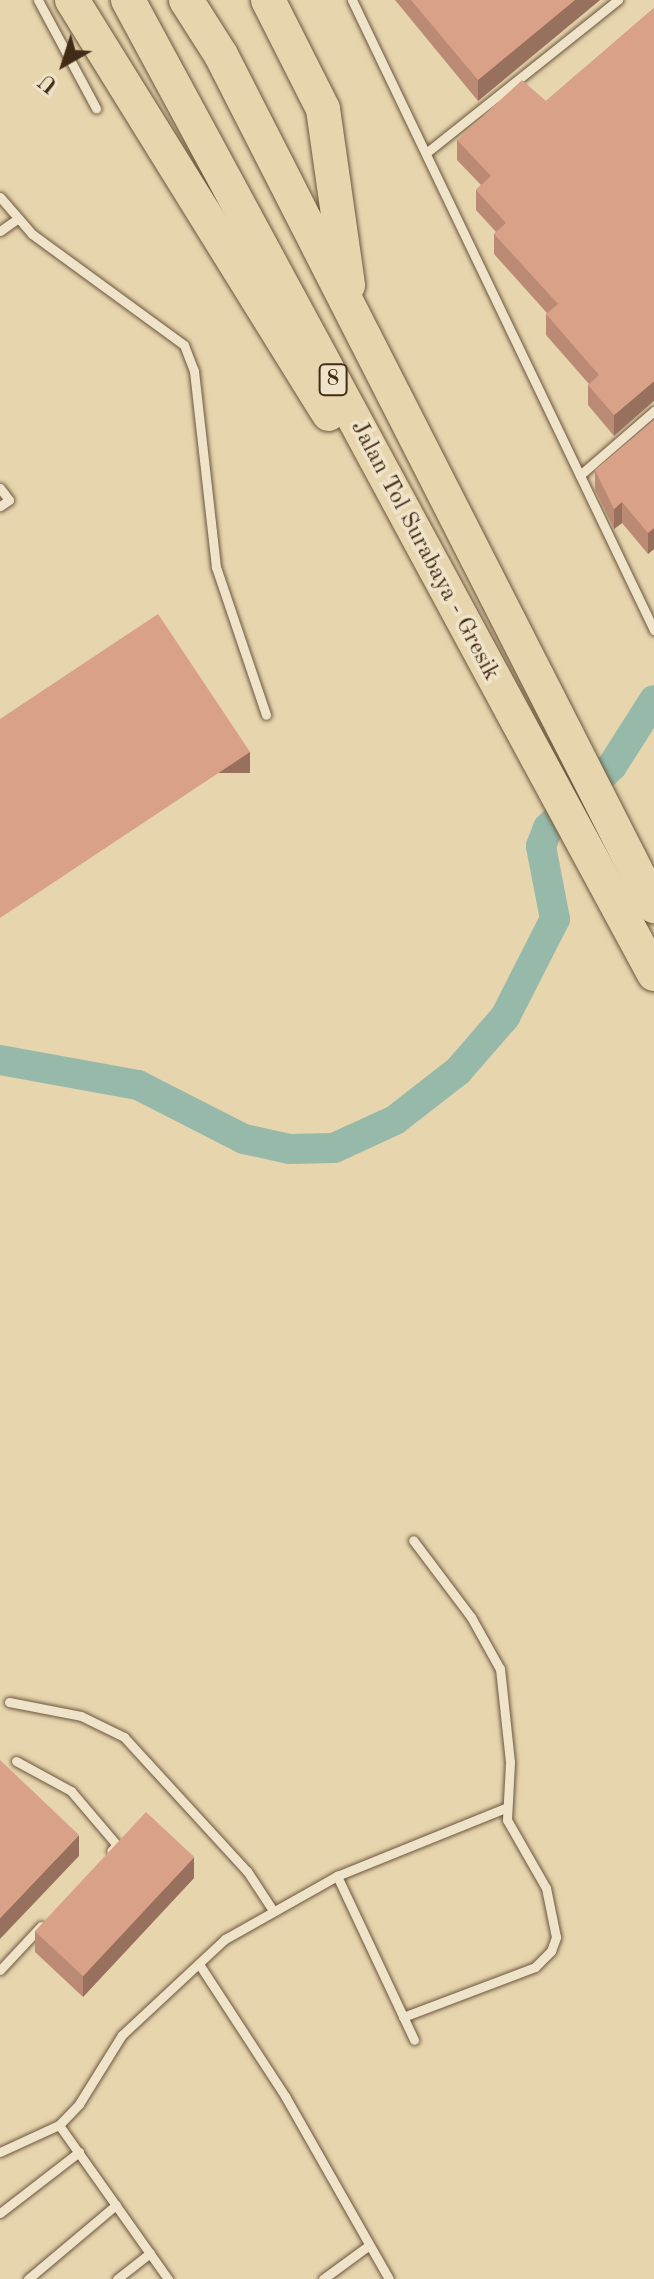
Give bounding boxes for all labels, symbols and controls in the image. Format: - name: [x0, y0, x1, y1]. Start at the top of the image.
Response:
- north arrow: [24, 24, 104, 104]
- text: U: [35, 69, 63, 97]
- road number: 8: [317, 362, 349, 398]
- street label: Jalan Tol Surabaya - Gresik: [343, 416, 505, 686]

